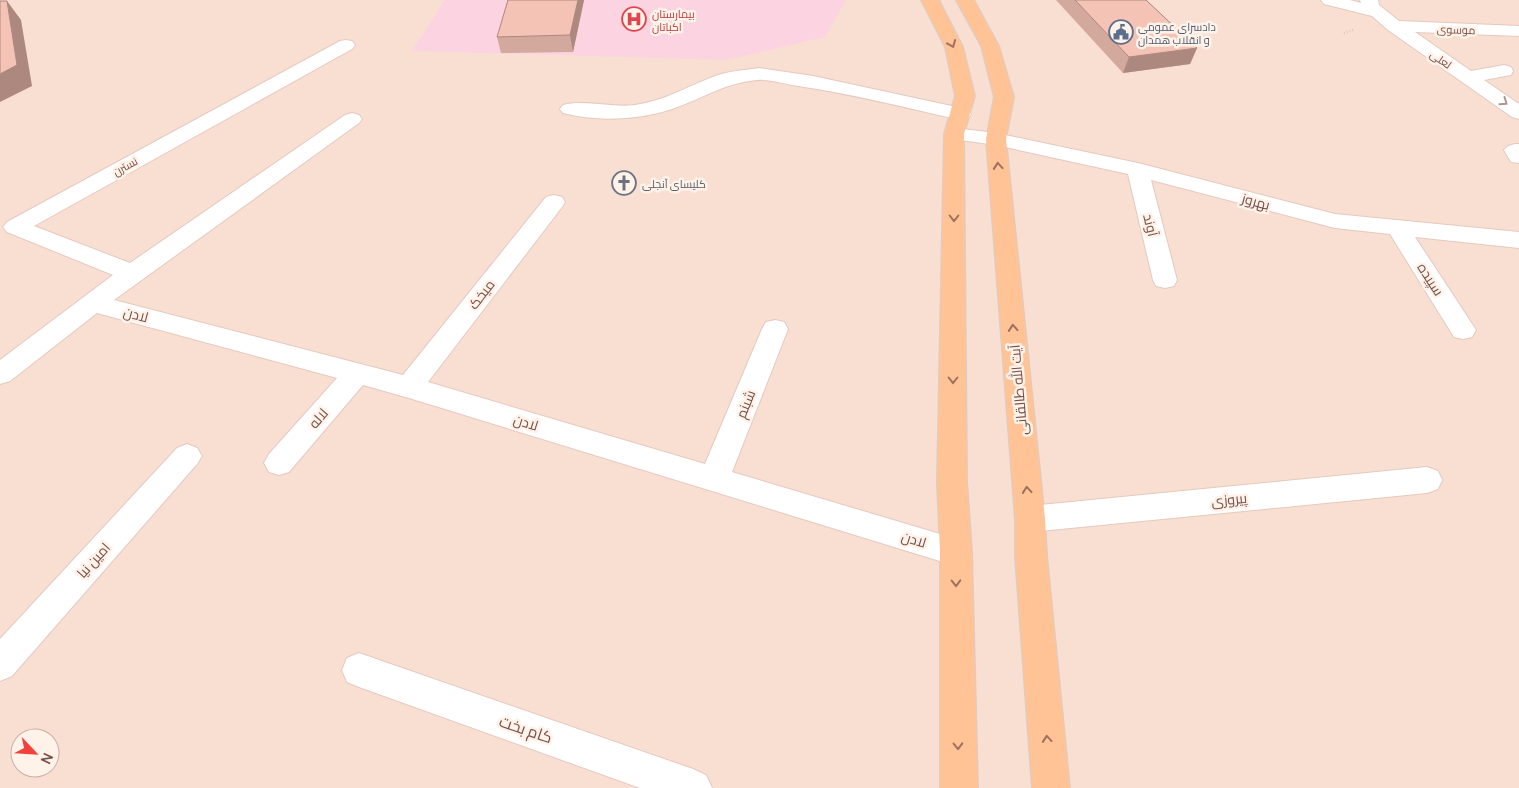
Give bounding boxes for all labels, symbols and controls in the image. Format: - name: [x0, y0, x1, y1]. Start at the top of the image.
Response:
- hospital icon: بیمارستان اکباتان: [621, 6, 647, 32]
- place label: بیمارستان اکباتان: [652, 6, 695, 34]
- public building icon: دادسرای عمومی و انقلاب همدان: [1108, 19, 1134, 45]
- place label: دادسرای عمومی و انقلاب همدان: [1138, 19, 1216, 47]
- street label: موسوی: [1436, 21, 1476, 37]
- one-way arrow: [945, 39, 956, 48]
- street label: لعلی: [1427, 46, 1455, 72]
- one-way arrow: [1499, 96, 1508, 105]
- street label: نسترن: [110, 153, 140, 179]
- one-way arrow: [993, 162, 1004, 170]
- church icon: کلیسای آنجلی: [611, 170, 637, 196]
- place label: کلیسای آنجلی: [642, 176, 706, 191]
- street label: بهروز: [1239, 188, 1272, 214]
- street label: آوند: [1139, 212, 1163, 239]
- one-way arrow: [949, 214, 959, 222]
- street label: سپیده: [1413, 259, 1449, 300]
- street label: میخک: [463, 275, 499, 313]
- street label: لادن: [121, 302, 151, 326]
- one-way arrow: [1008, 324, 1019, 332]
- street label: آیت الله طالقانی: [1005, 344, 1031, 436]
- one-way arrow: [948, 376, 958, 384]
- street label: شبنم: [731, 387, 760, 421]
- street label: لاله: [304, 404, 332, 432]
- street label: لادن: [511, 409, 541, 435]
- one-way arrow: [1022, 485, 1033, 493]
- street label: پیروزی: [1210, 488, 1248, 511]
- street label: لادن: [899, 526, 929, 552]
- street label: امین نیا: [72, 538, 114, 582]
- one-way arrow: [951, 580, 961, 587]
- street label: کام بخت: [496, 710, 556, 749]
- north arrow: [10, 728, 60, 778]
- one-way arrow: [1041, 735, 1052, 743]
- one-way arrow: [953, 742, 963, 750]
- text: N: [36, 750, 58, 767]

